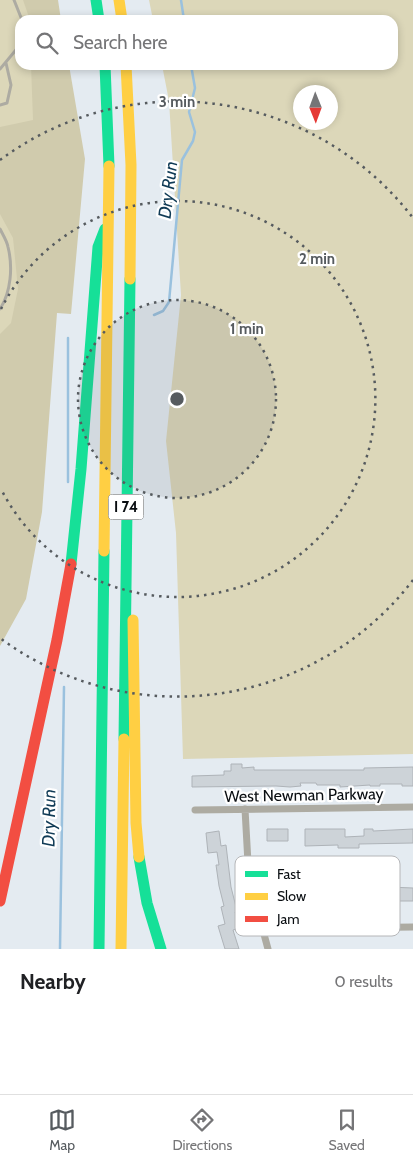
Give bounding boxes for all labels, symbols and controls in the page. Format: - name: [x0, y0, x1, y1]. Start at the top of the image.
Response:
- search box: [15, 15, 398, 70]
- icon: search: [33, 29, 61, 57]
- text: Search here: [73, 31, 167, 54]
- north arrow: [293, 85, 338, 130]
- text: 3 min: [159, 93, 195, 111]
- water label: Dry Run: [154, 160, 182, 220]
- text: 2 min: [299, 250, 335, 268]
- text: 1 min: [230, 320, 264, 338]
- centre of rings: [168, 390, 186, 408]
- road number: I 74: [108, 494, 144, 520]
- street label: West Newman Parkway: [224, 784, 384, 806]
- water label: Dry Run: [37, 789, 61, 847]
- legend: [235, 856, 400, 936]
- text: Fast: [277, 865, 301, 883]
- text: Slow: [277, 887, 306, 905]
- text: Jam: [276, 910, 299, 928]
- text: Nearby: [20, 969, 86, 994]
- text: 0 results: [334, 972, 393, 991]
- tab: Map: [48, 1106, 76, 1154]
- tab: Directions: [172, 1106, 232, 1154]
- tab: Saved: [328, 1106, 365, 1154]

